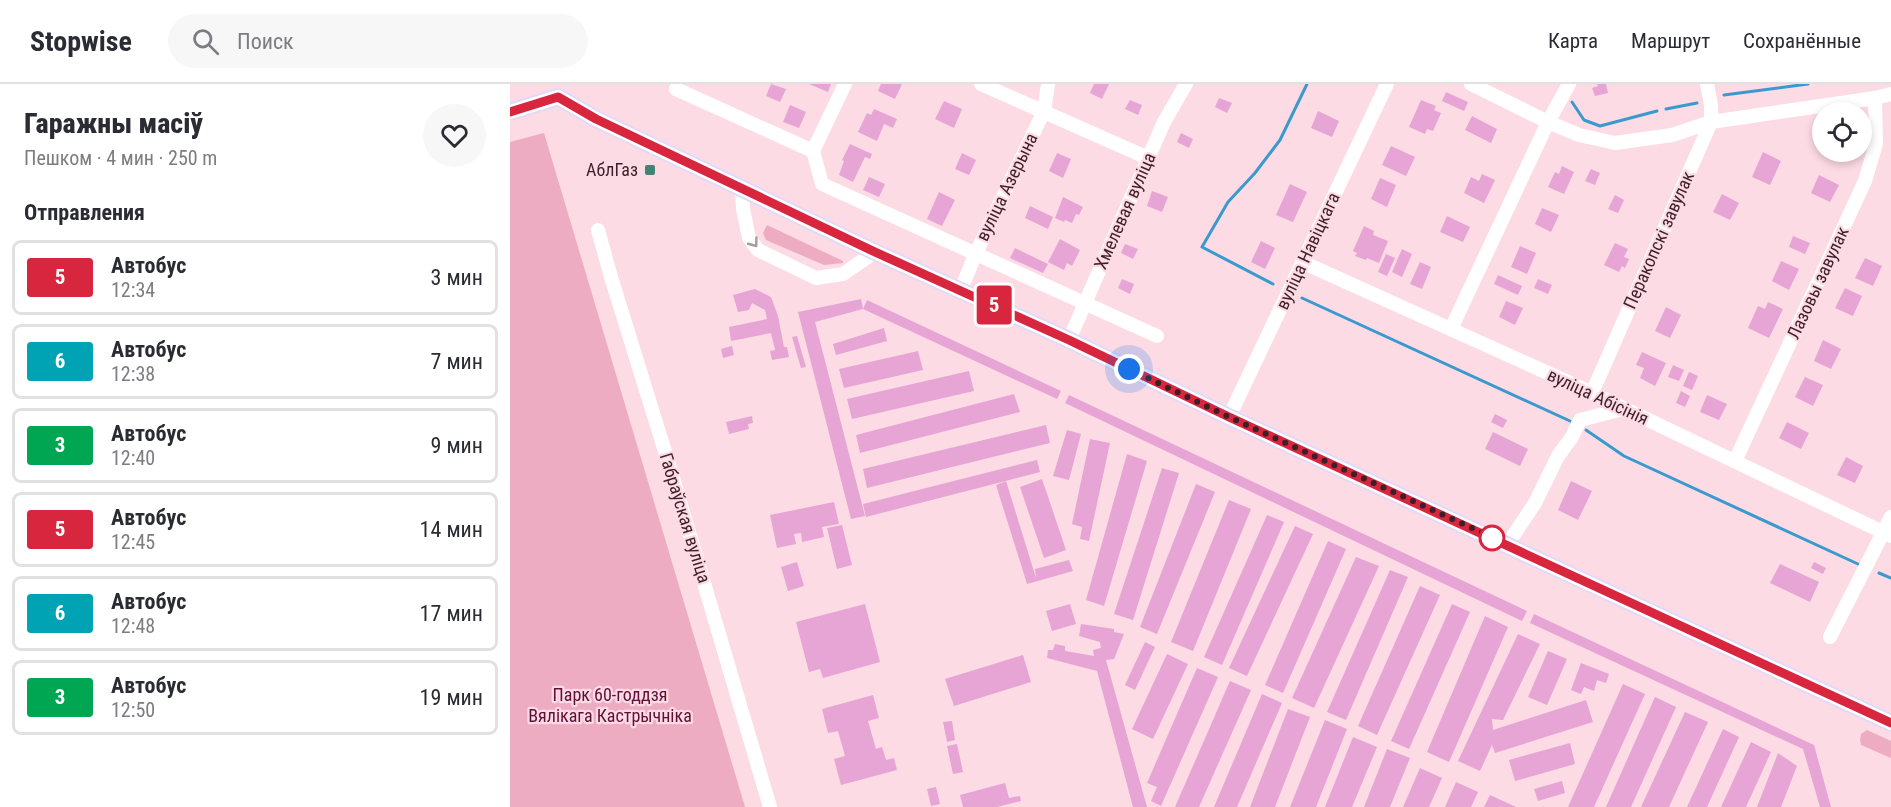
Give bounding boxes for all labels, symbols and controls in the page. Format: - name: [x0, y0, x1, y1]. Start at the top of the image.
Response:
- search box: [168, 14, 588, 68]
- text: Stopwise: [30, 25, 132, 58]
- icon: search: [189, 25, 222, 58]
- text: Поиск: [237, 29, 294, 54]
- text: Карта: [1548, 29, 1598, 53]
- text: Маршрут: [1631, 29, 1710, 53]
- text: Сохранённые: [1743, 29, 1861, 53]
- map controls: [1812, 102, 1872, 162]
- button: locate: [1812, 102, 1872, 162]
- button: heart: [423, 104, 486, 167]
- text: Гаражны масіў: [24, 107, 203, 140]
- street label: вуліца Азерына: [971, 129, 1042, 244]
- text: Пешком · 4 мин · 250 m: [24, 146, 217, 170]
- street label: Хмелевая вуліца: [1089, 149, 1160, 272]
- place label: АблГаз: [586, 159, 638, 180]
- marker: АблГаз: [643, 163, 657, 177]
- street label: Перакопскі завулак: [1619, 168, 1698, 312]
- street label: вуліца Навіцкага: [1271, 189, 1344, 313]
- text: Отправления: [24, 200, 145, 225]
- street label: Лазовы завулак: [1782, 223, 1853, 342]
- one-way arrow: [747, 236, 758, 247]
- text: Автобус: [111, 253, 186, 278]
- text: 5: [55, 265, 65, 289]
- text: 3 мин: [430, 265, 483, 290]
- text: 12:34: [111, 278, 155, 302]
- line badge: 5: [974, 286, 1014, 324]
- text: 5: [989, 293, 999, 317]
- text: Автобус: [111, 337, 186, 362]
- text: 6: [55, 349, 65, 373]
- text: 7 мин: [430, 349, 483, 374]
- your location: [1114, 354, 1144, 384]
- text: 12:38: [111, 362, 155, 386]
- street label: вуліца Абісінія: [1544, 364, 1652, 429]
- text: Автобус: [111, 421, 186, 446]
- text: 3: [55, 433, 65, 457]
- text: 9 мин: [430, 433, 483, 458]
- text: 12:40: [111, 446, 155, 470]
- street label: Габраўская вуліца: [656, 450, 715, 585]
- text: Автобус: [111, 505, 186, 530]
- text: 5: [55, 517, 65, 541]
- text: 14 мин: [420, 517, 483, 542]
- unlabelled marker: [1479, 525, 1505, 551]
- text: 12:45: [111, 530, 155, 554]
- text: Автобус: [111, 589, 186, 614]
- text: 6: [55, 601, 65, 625]
- text: 17 мин: [420, 601, 483, 626]
- text: 12:48: [111, 614, 155, 638]
- text: Автобус: [111, 673, 186, 698]
- park label: Парк 60-годдзя Вялікага Кастрычніка: [528, 684, 692, 726]
- text: 3: [55, 685, 65, 709]
- text: 19 мин: [420, 685, 483, 710]
- text: 12:50: [111, 698, 155, 722]

